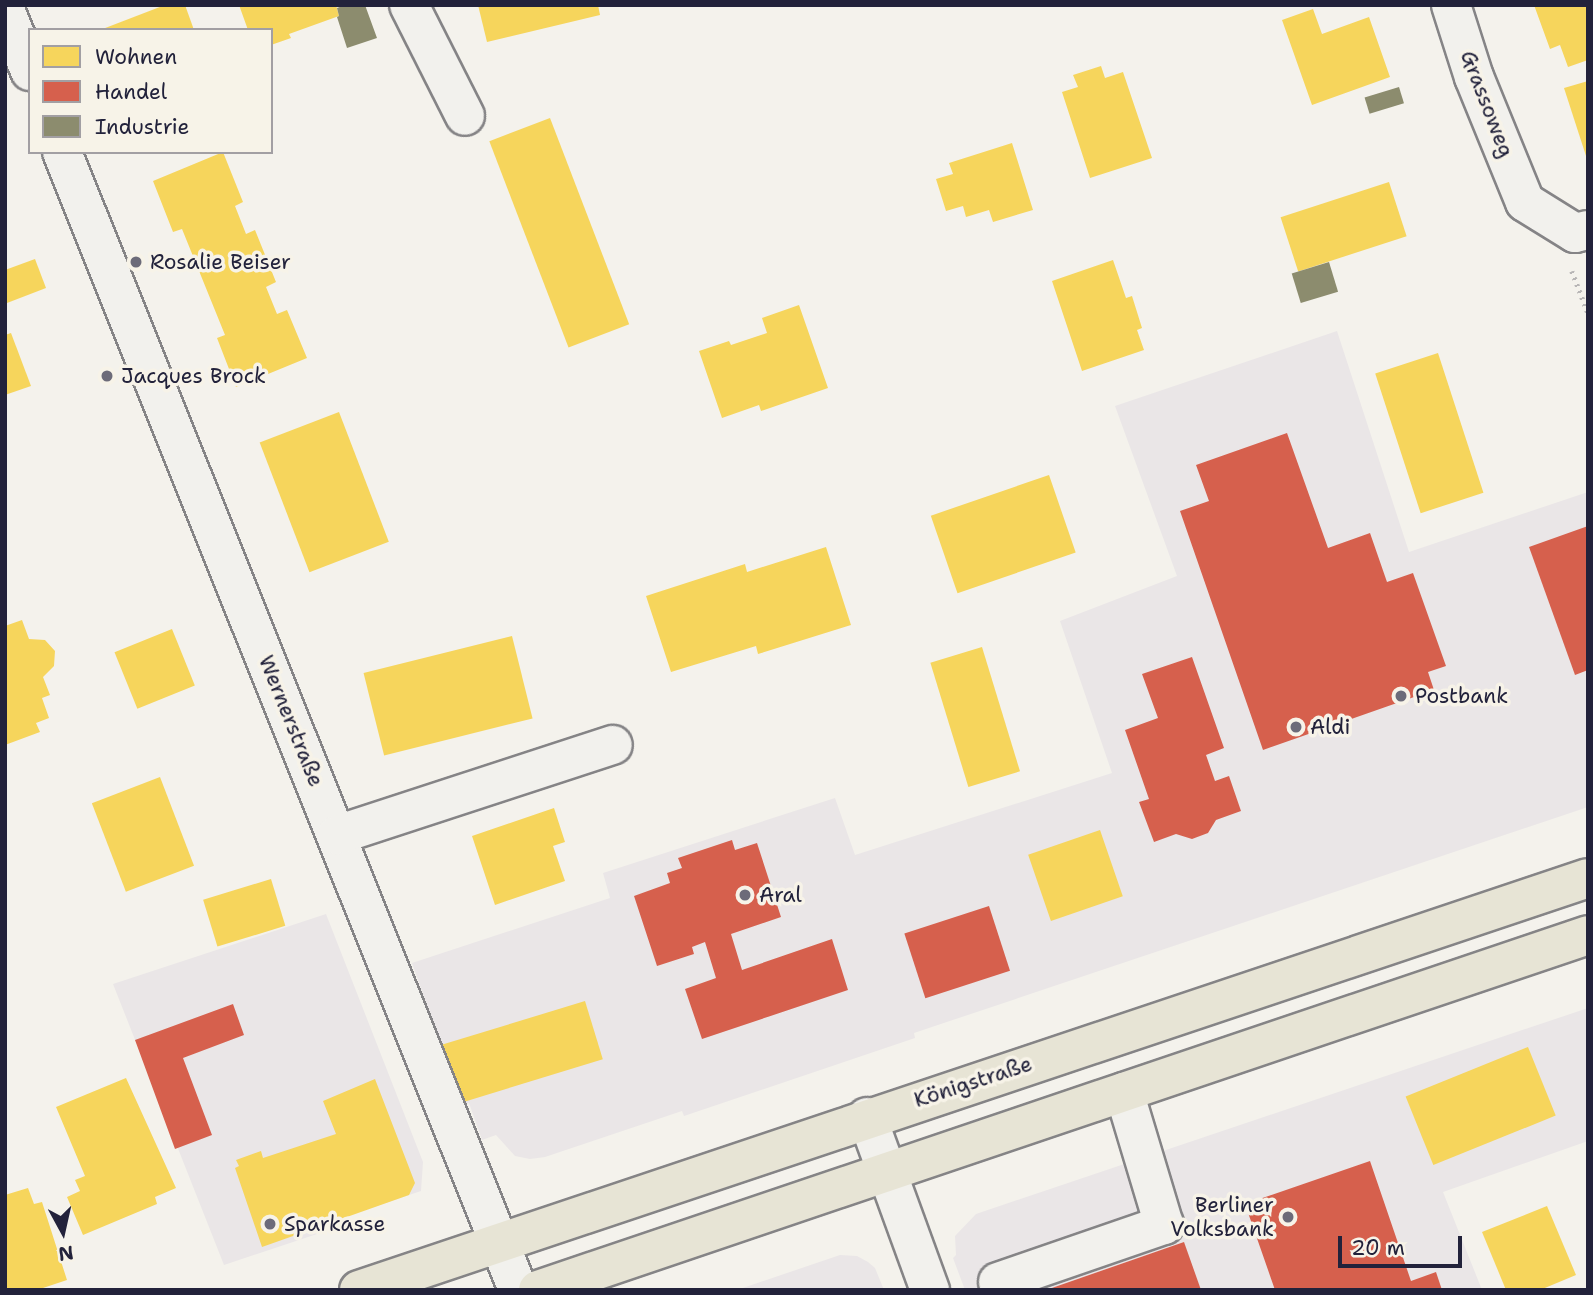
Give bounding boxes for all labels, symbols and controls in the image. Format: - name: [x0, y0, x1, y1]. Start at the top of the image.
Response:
- legend: [28, 28, 273, 154]
- text: Wohnen: [95, 43, 177, 71]
- street label: Grassoweg: [1455, 47, 1519, 161]
- text: Handel: [95, 78, 167, 106]
- text: Industrie: [95, 113, 189, 141]
- place label: Rosalie Beiser: [150, 249, 291, 275]
- marker: Rosalie Beiser: [128, 254, 144, 270]
- place label: Jacques Brock: [121, 363, 266, 389]
- marker: Jacques Brock: [99, 368, 115, 384]
- street label: Wernerstraße: [253, 652, 329, 790]
- place label: Postbank: [1415, 683, 1508, 709]
- marker: Postbank: [1393, 688, 1409, 704]
- place label: Aldi: [1310, 714, 1350, 740]
- marker: Aldi: [1288, 719, 1304, 735]
- place label: Aral: [759, 882, 802, 908]
- marker: Aral: [737, 887, 753, 903]
- street label: Königstraße: [911, 1051, 1035, 1113]
- place label: Berliner Volksbank: [1170, 1192, 1274, 1242]
- north arrow: [28, 1197, 98, 1267]
- marker: Berliner Volksbank: [1280, 1209, 1296, 1225]
- place label: Sparkasse: [284, 1211, 385, 1237]
- marker: Sparkasse: [262, 1216, 278, 1232]
- scale bar: [1341, 1222, 1465, 1266]
- text: 20 m: [1351, 1234, 1405, 1262]
- text: N: [57, 1240, 75, 1267]

